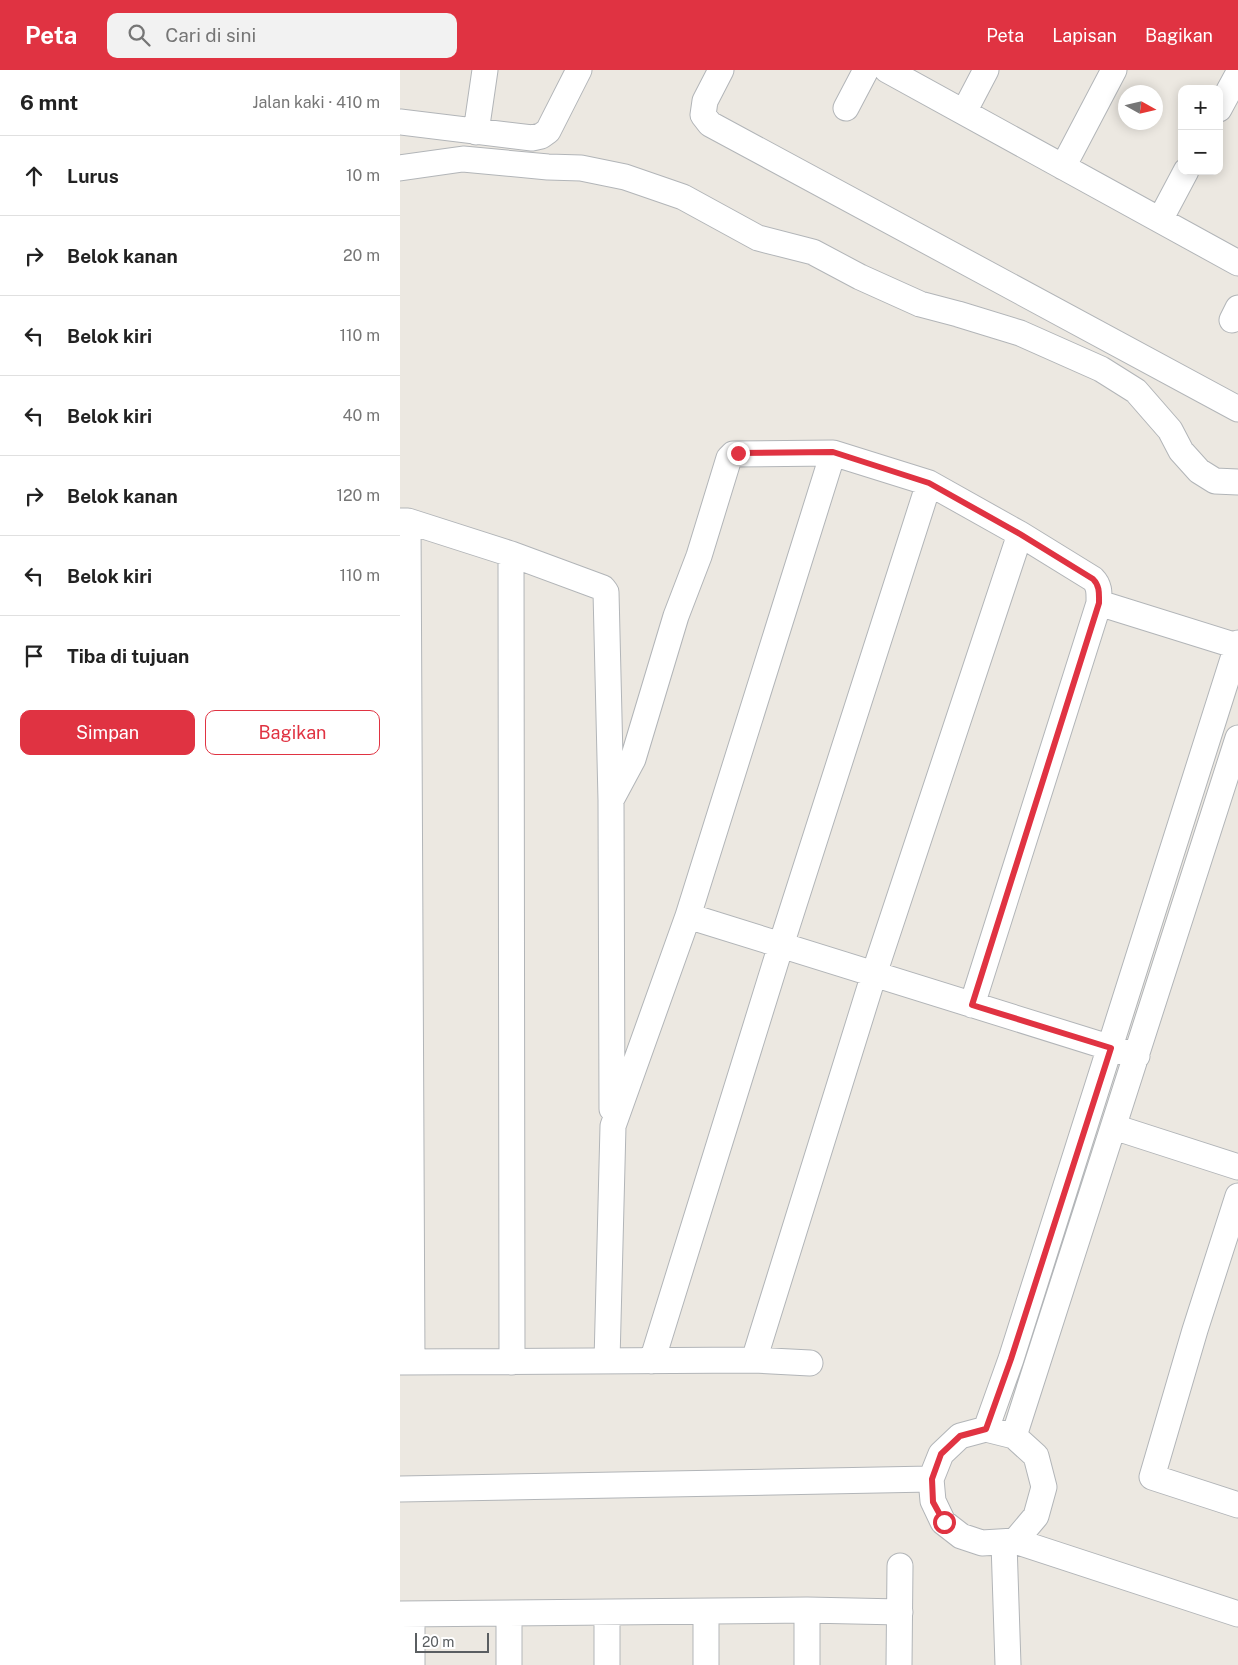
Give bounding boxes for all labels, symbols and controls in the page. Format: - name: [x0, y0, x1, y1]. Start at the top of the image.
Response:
- search box: [107, 13, 457, 58]
- text: Peta: [25, 21, 77, 49]
- icon: search: [125, 21, 153, 49]
- text: Cari di sini: [165, 24, 256, 46]
- text: Peta: [986, 25, 1024, 46]
- text: Lapisan: [1052, 25, 1117, 46]
- text: Bagikan: [1145, 25, 1213, 46]
- north arrow: [1118, 85, 1163, 130]
- map controls: [1178, 85, 1223, 175]
- button: +: [1178, 85, 1223, 130]
- text: 6 mnt: [20, 90, 78, 115]
- text: Jalan kaki · 410 m: [252, 93, 380, 112]
- button: −: [1178, 130, 1223, 175]
- icon: ahead: [20, 162, 48, 190]
- text: Lurus: [67, 165, 119, 187]
- text: 10 m: [346, 166, 380, 185]
- icon: right: [20, 242, 48, 270]
- text: Belok kanan: [67, 245, 178, 267]
- text: 20 m: [343, 246, 380, 265]
- icon: left: [20, 322, 48, 350]
- text: Belok kiri: [67, 325, 152, 347]
- text: 110 m: [339, 326, 380, 345]
- icon: left: [20, 402, 48, 430]
- text: Belok kiri: [67, 405, 152, 427]
- text: 40 m: [342, 406, 380, 425]
- route end: [727, 442, 750, 465]
- icon: right: [20, 482, 48, 510]
- text: Belok kanan: [67, 485, 178, 507]
- text: 120 m: [336, 486, 380, 505]
- icon: left: [20, 562, 48, 590]
- text: Belok kiri: [67, 565, 152, 587]
- text: 110 m: [339, 566, 380, 585]
- icon: arrive: [20, 642, 48, 670]
- text: Tiba di tujuan: [67, 645, 189, 667]
- button: Simpan: [20, 710, 195, 755]
- button: Bagikan: [205, 710, 380, 755]
- route start: [933, 1511, 956, 1534]
- scale bar: [415, 1630, 489, 1653]
- text: 20 m: [422, 1634, 454, 1650]

